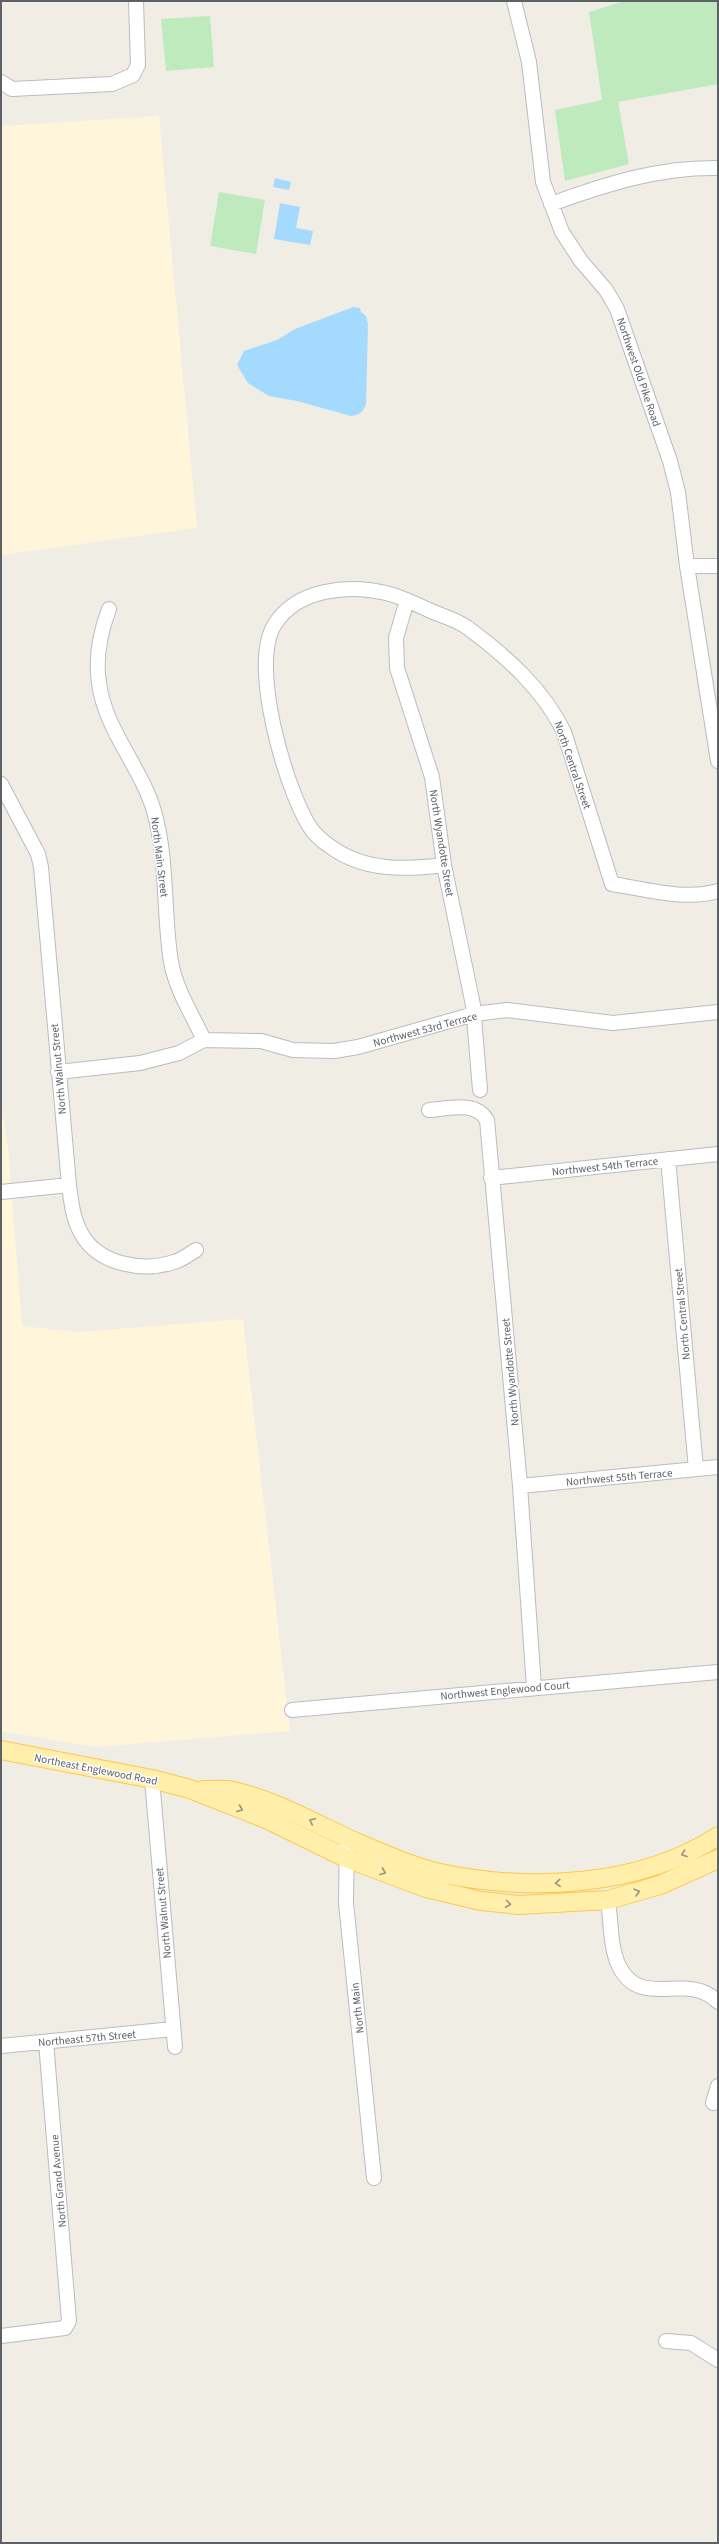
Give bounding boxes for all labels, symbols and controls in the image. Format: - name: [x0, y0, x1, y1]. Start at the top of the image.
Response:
- street label: Northwest Old Pike Road: [613, 316, 664, 429]
- street label: North Central Street: [550, 719, 595, 811]
- street label: North Wyandotte Street: [426, 789, 457, 898]
- street label: North Main Street: [147, 816, 172, 898]
- street label: Northwest 53rd Terrace: [372, 1008, 479, 1051]
- street label: North Walnut Street: [47, 1023, 70, 1115]
- street label: Northwest 54th Terrace: [551, 1153, 660, 1180]
- street label: North Central Street: [671, 1267, 694, 1360]
- street label: North Wyandotte Street: [498, 1317, 523, 1426]
- street label: Northwest 55th Terrace: [565, 1465, 673, 1490]
- street label: Northwest Englewood Court: [440, 1677, 571, 1704]
- street label: Northeast Englewood Road: [33, 1750, 159, 1789]
- one-way arrow: [236, 1804, 243, 1812]
- one-way arrow: [309, 1818, 316, 1826]
- one-way arrow: [680, 1849, 687, 1858]
- street label: North Walnut Street: [152, 1867, 175, 1959]
- one-way arrow: [379, 1867, 386, 1875]
- one-way arrow: [555, 1878, 561, 1887]
- one-way arrow: [633, 1888, 640, 1897]
- one-way arrow: [505, 1899, 511, 1908]
- street label: North Main: [347, 1982, 368, 2034]
- street label: Northeast 57th Street: [37, 2027, 137, 2050]
- street label: North Grand Avenue: [47, 2133, 70, 2228]

